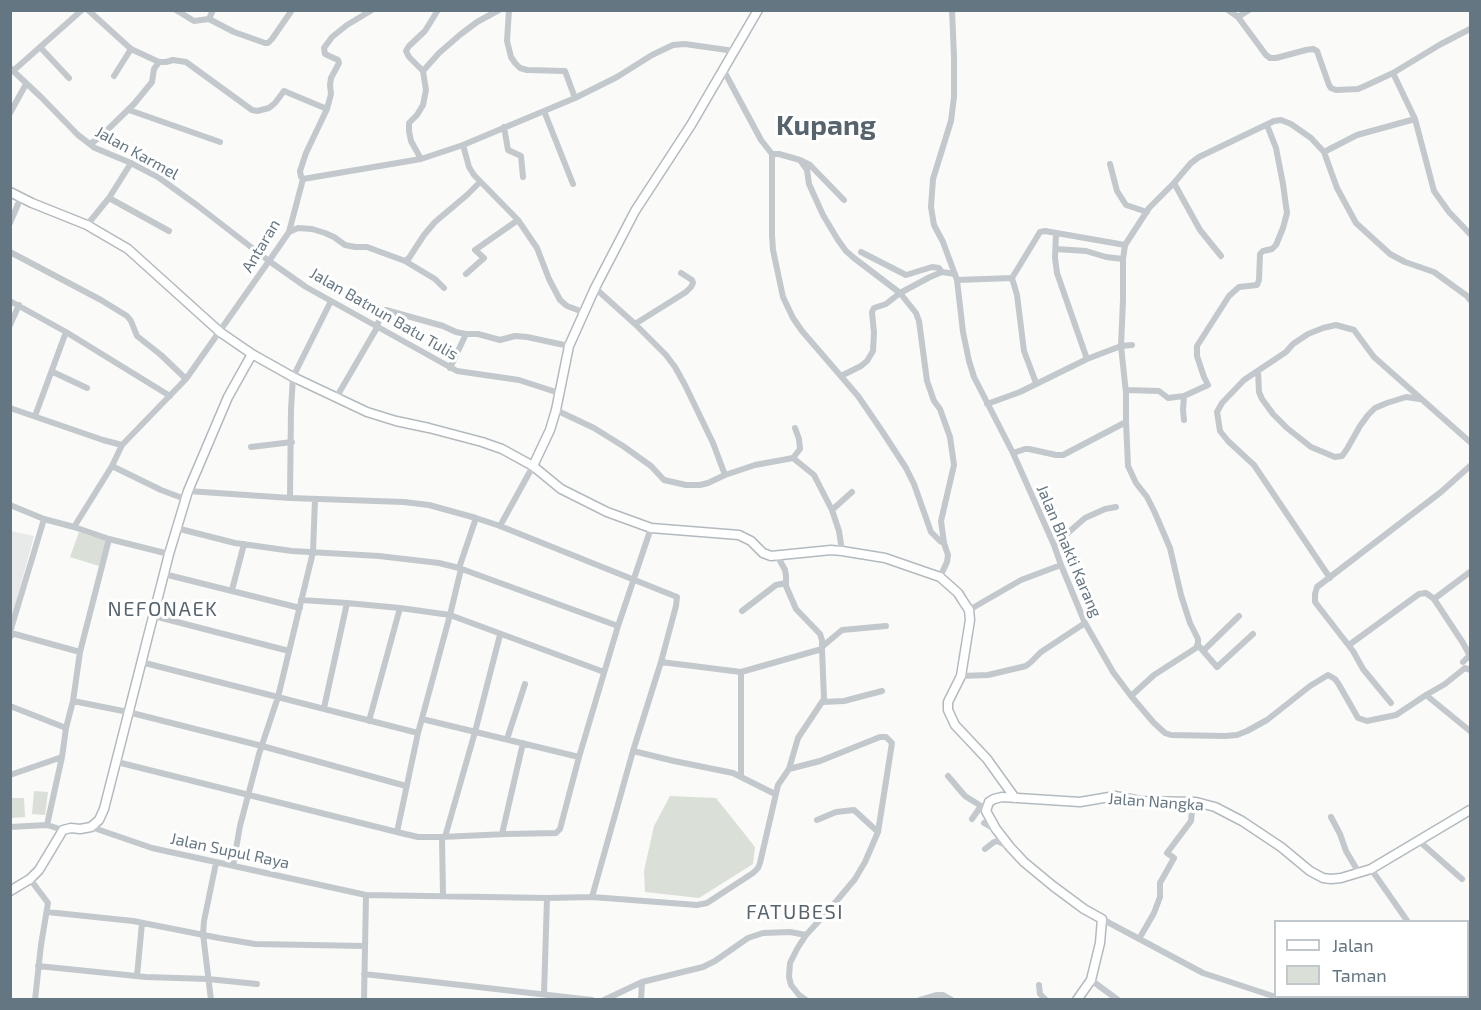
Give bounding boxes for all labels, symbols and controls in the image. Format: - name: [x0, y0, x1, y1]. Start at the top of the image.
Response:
- district label: Kupang: [776, 109, 876, 143]
- street label: Jalan Karmel: [92, 122, 182, 184]
- street label: Antaran: [238, 216, 284, 276]
- street label: Jalan Batnun Batu Tulis: [306, 264, 462, 364]
- street label: Jalan Bhakti Karang: [1032, 482, 1106, 620]
- district label: NEFONAEK: [108, 597, 218, 621]
- street label: Jalan Nangka: [1108, 789, 1204, 815]
- street label: Jalan Supul Raya: [169, 829, 291, 873]
- district label: FATUBESI: [746, 900, 844, 924]
- legend: [1274, 920, 1469, 998]
- text: Jalan: [1332, 934, 1374, 956]
- text: Taman: [1332, 964, 1387, 986]

